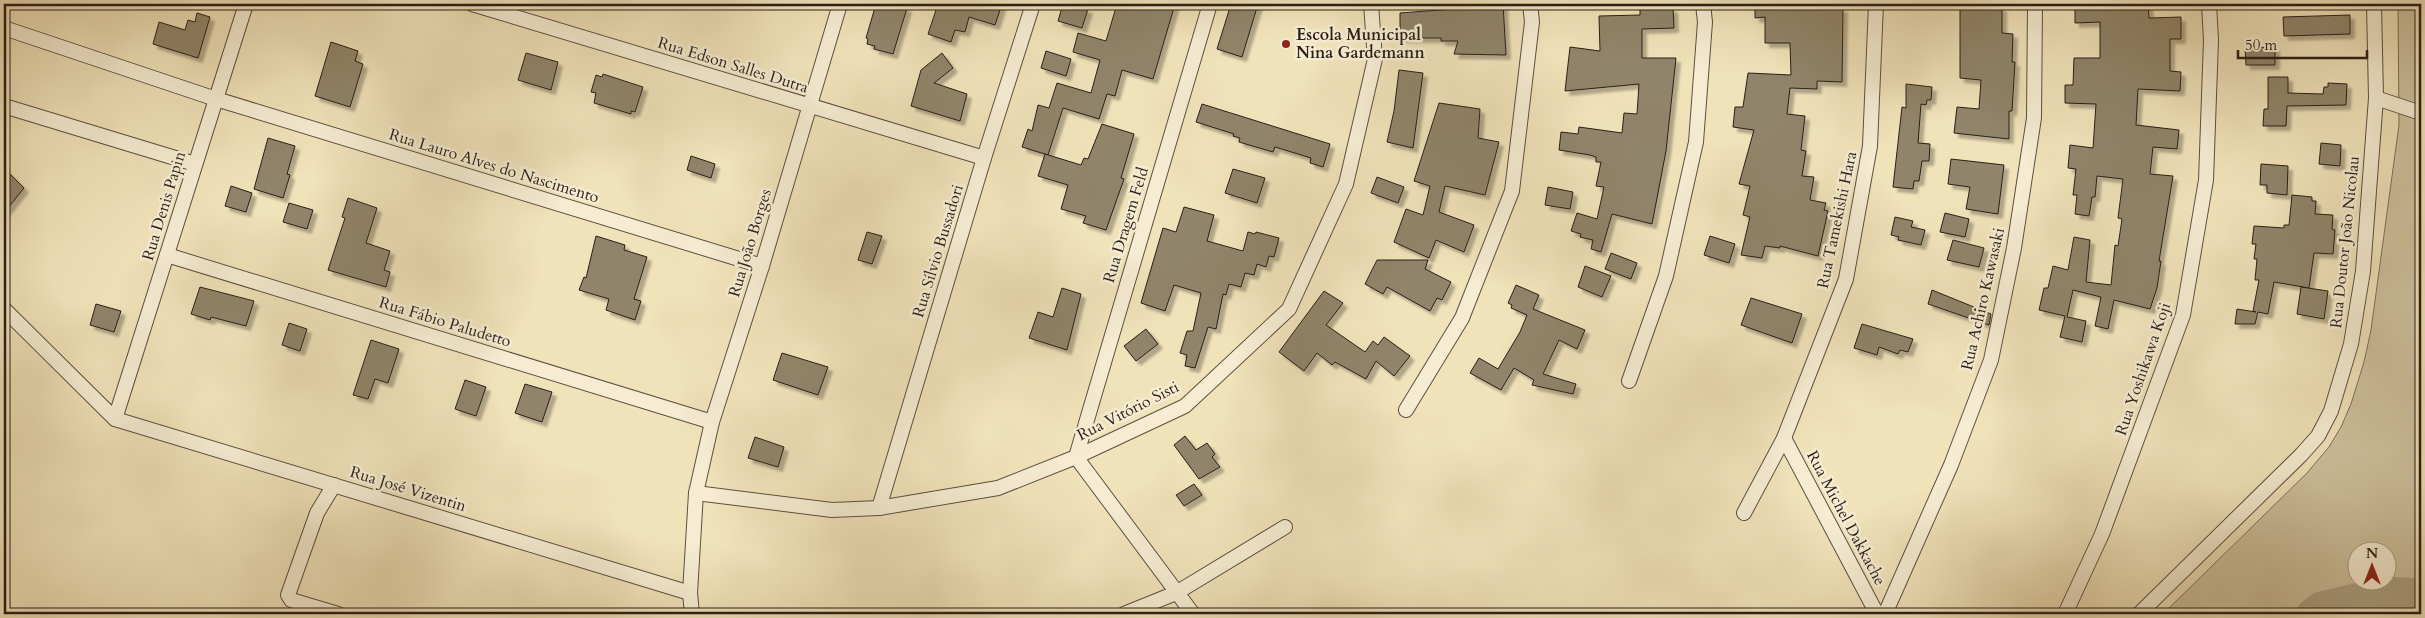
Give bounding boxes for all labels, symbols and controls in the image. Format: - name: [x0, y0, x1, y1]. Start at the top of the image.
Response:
- place label: Escola Municipal Nina Gardemann: [1296, 24, 1425, 64]
- scale bar: [2238, 28, 2366, 60]
- street label: Rua Edson Salles Dutra: [655, 32, 811, 98]
- text: 50 m: [2245, 35, 2277, 55]
- marker: Escola Municipal Nina Gardemann: [1280, 38, 1292, 50]
- street label: Rua Lauro Alves do Nascimento: [386, 124, 602, 209]
- street label: Rua Denis Papin: [137, 149, 191, 263]
- street label: Rua Tamekishi Hara: [1812, 149, 1862, 291]
- street label: Rua Doutor João Nicolau: [2325, 155, 2365, 329]
- street label: Rua Dragem Feld: [1098, 164, 1154, 286]
- street label: Rua Sílvio Bussadori: [907, 181, 969, 320]
- street label: Rua João Borges: [723, 186, 777, 300]
- street label: Rua Achiro Kawasaki: [1956, 225, 2010, 372]
- street label: Rua Fábio Paludetto: [376, 291, 514, 353]
- street label: Rua Yoshikawa Koji: [2110, 299, 2176, 438]
- street label: Rua Vitório Sisti: [1073, 376, 1183, 446]
- street label: Rua Michel Dakkache: [1801, 447, 1891, 589]
- street label: Rua José Vizentin: [347, 461, 469, 517]
- north arrow: [2348, 540, 2398, 590]
- text: N: [2366, 544, 2378, 563]

